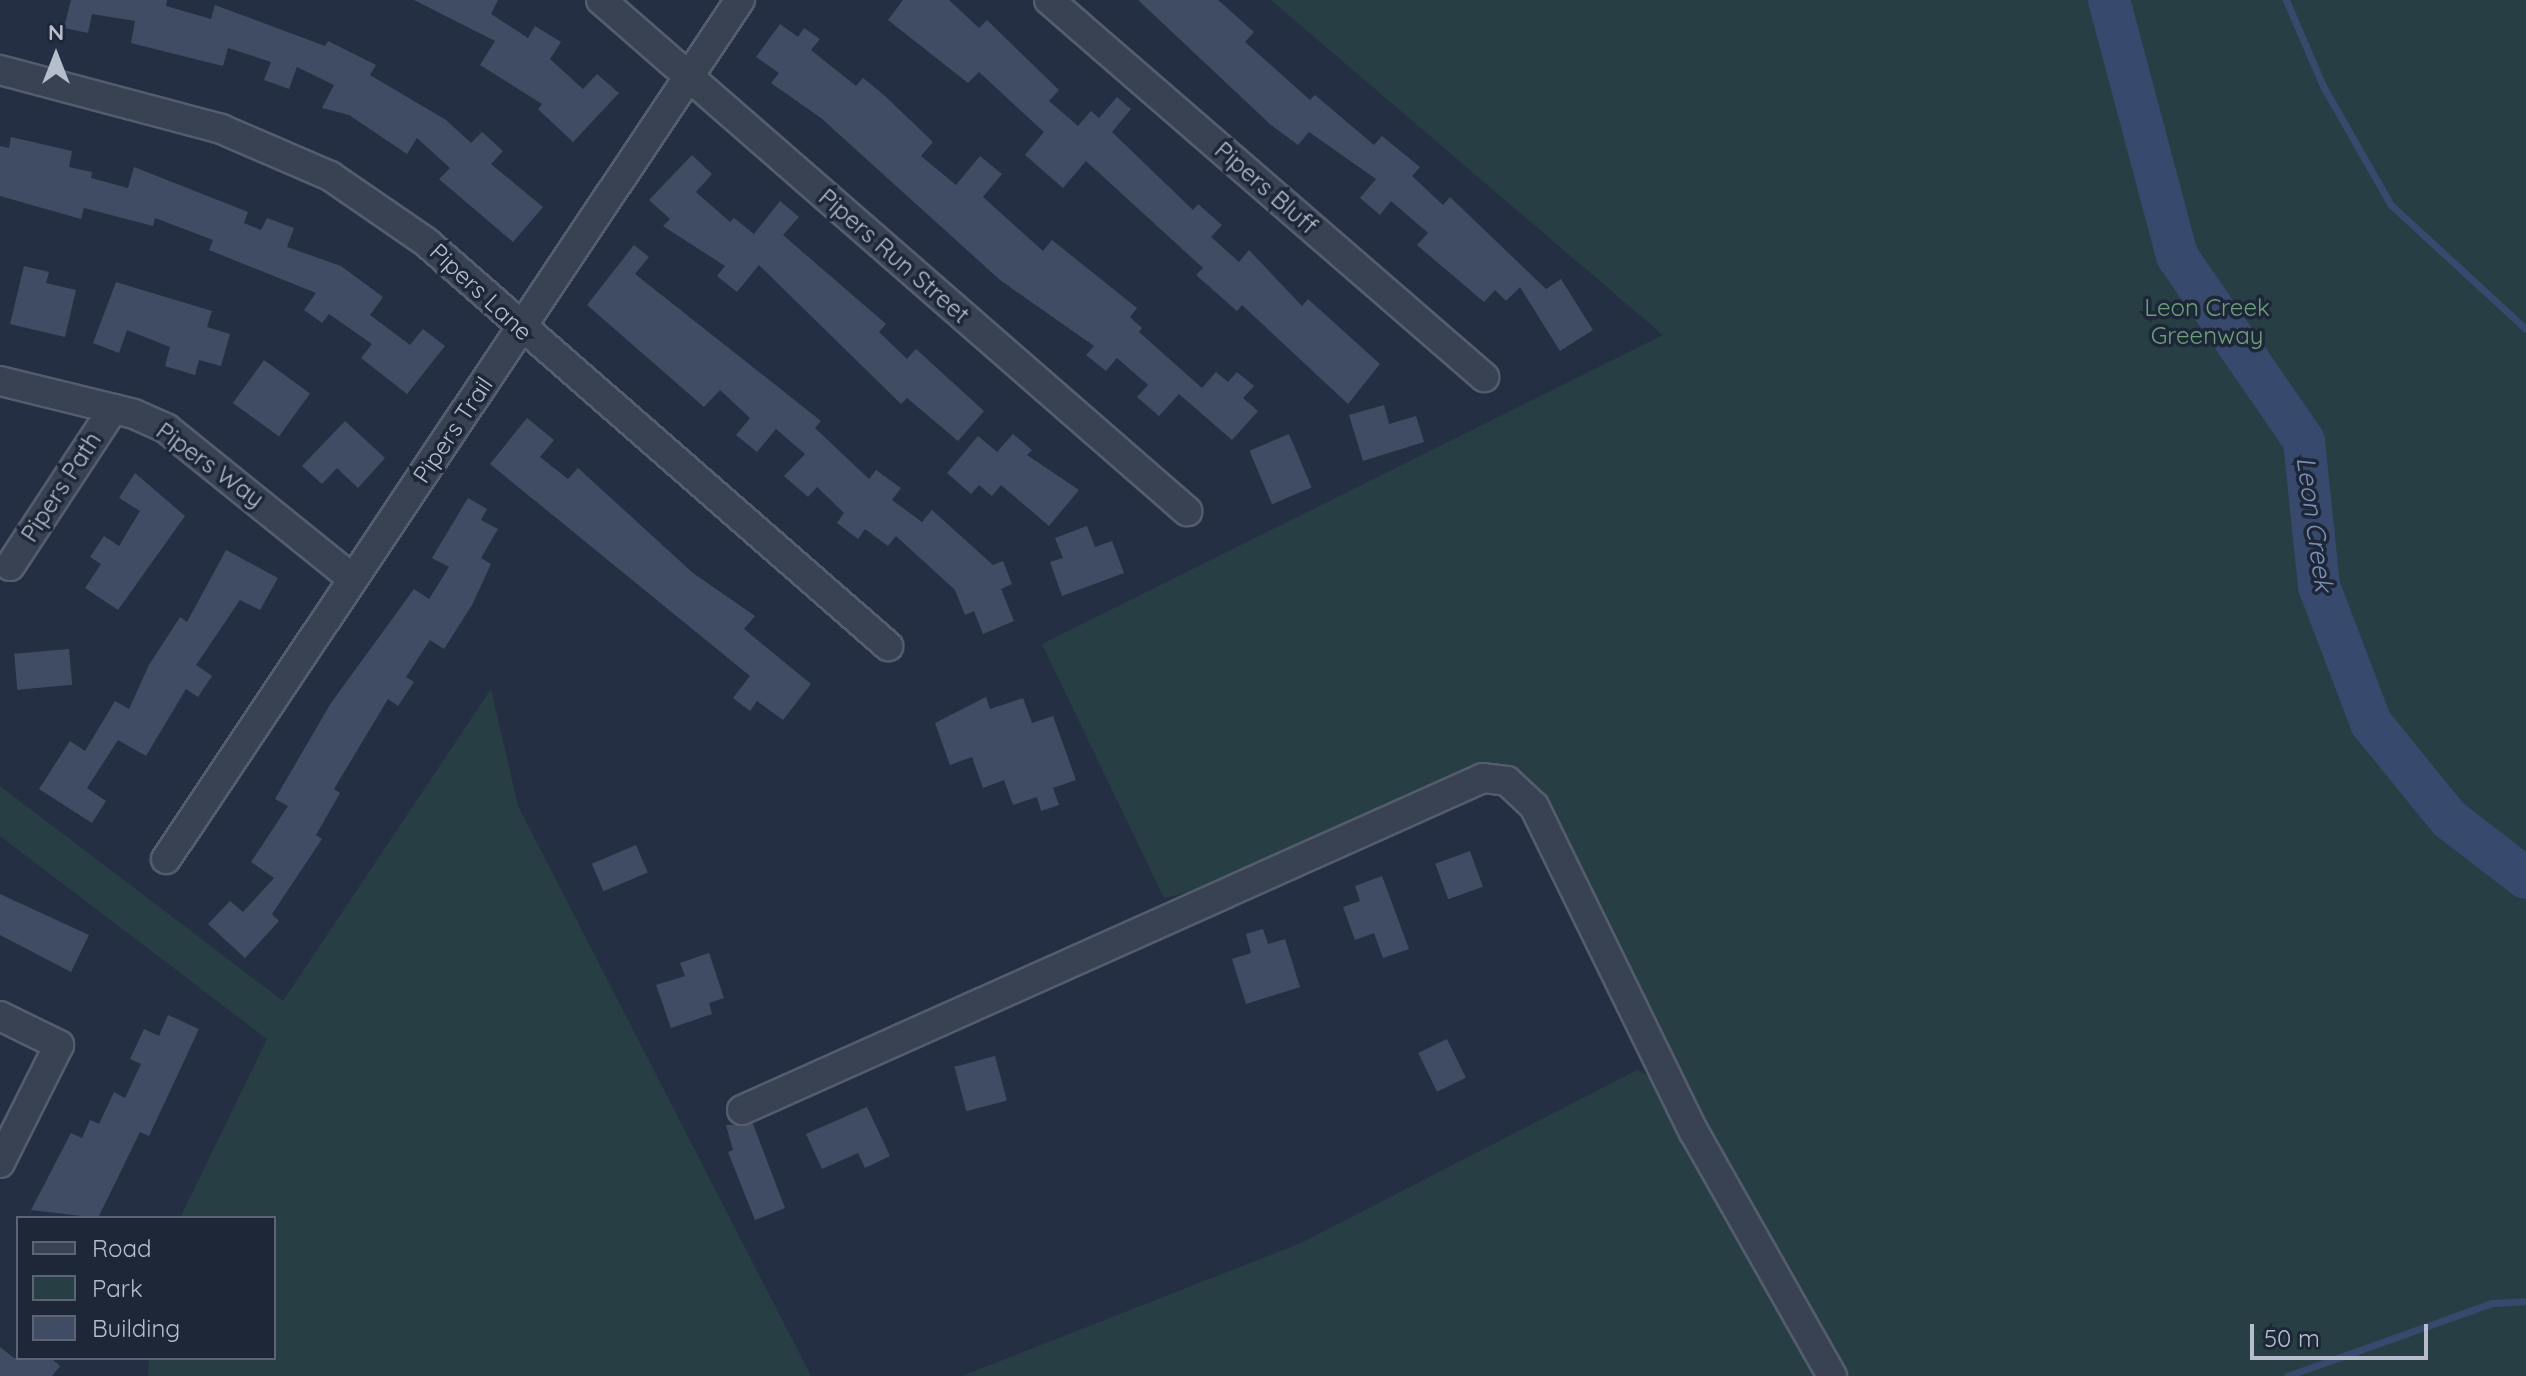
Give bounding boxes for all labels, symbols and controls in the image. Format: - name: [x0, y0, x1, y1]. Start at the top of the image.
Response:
- north arrow: [16, 16, 96, 96]
- text: N: [48, 18, 64, 46]
- street label: Pipers Bluff: [1209, 136, 1323, 240]
- street label: Pipers Run Street: [813, 183, 975, 329]
- street label: Pipers Lane: [424, 237, 538, 347]
- park label: Leon Creek Greenway: [2144, 294, 2270, 350]
- street label: Pipers Trail: [407, 371, 499, 489]
- street label: Pipers Way: [151, 416, 269, 514]
- street label: Pipers Path: [15, 427, 107, 547]
- water label: Leon Creek: [2290, 454, 2340, 594]
- legend: [16, 1216, 276, 1360]
- text: Road: [92, 1233, 152, 1263]
- text: Park: [92, 1273, 143, 1303]
- scale bar: [2254, 1308, 2432, 1358]
- text: Building: [92, 1313, 180, 1343]
- text: 50 m: [2264, 1323, 2320, 1353]

